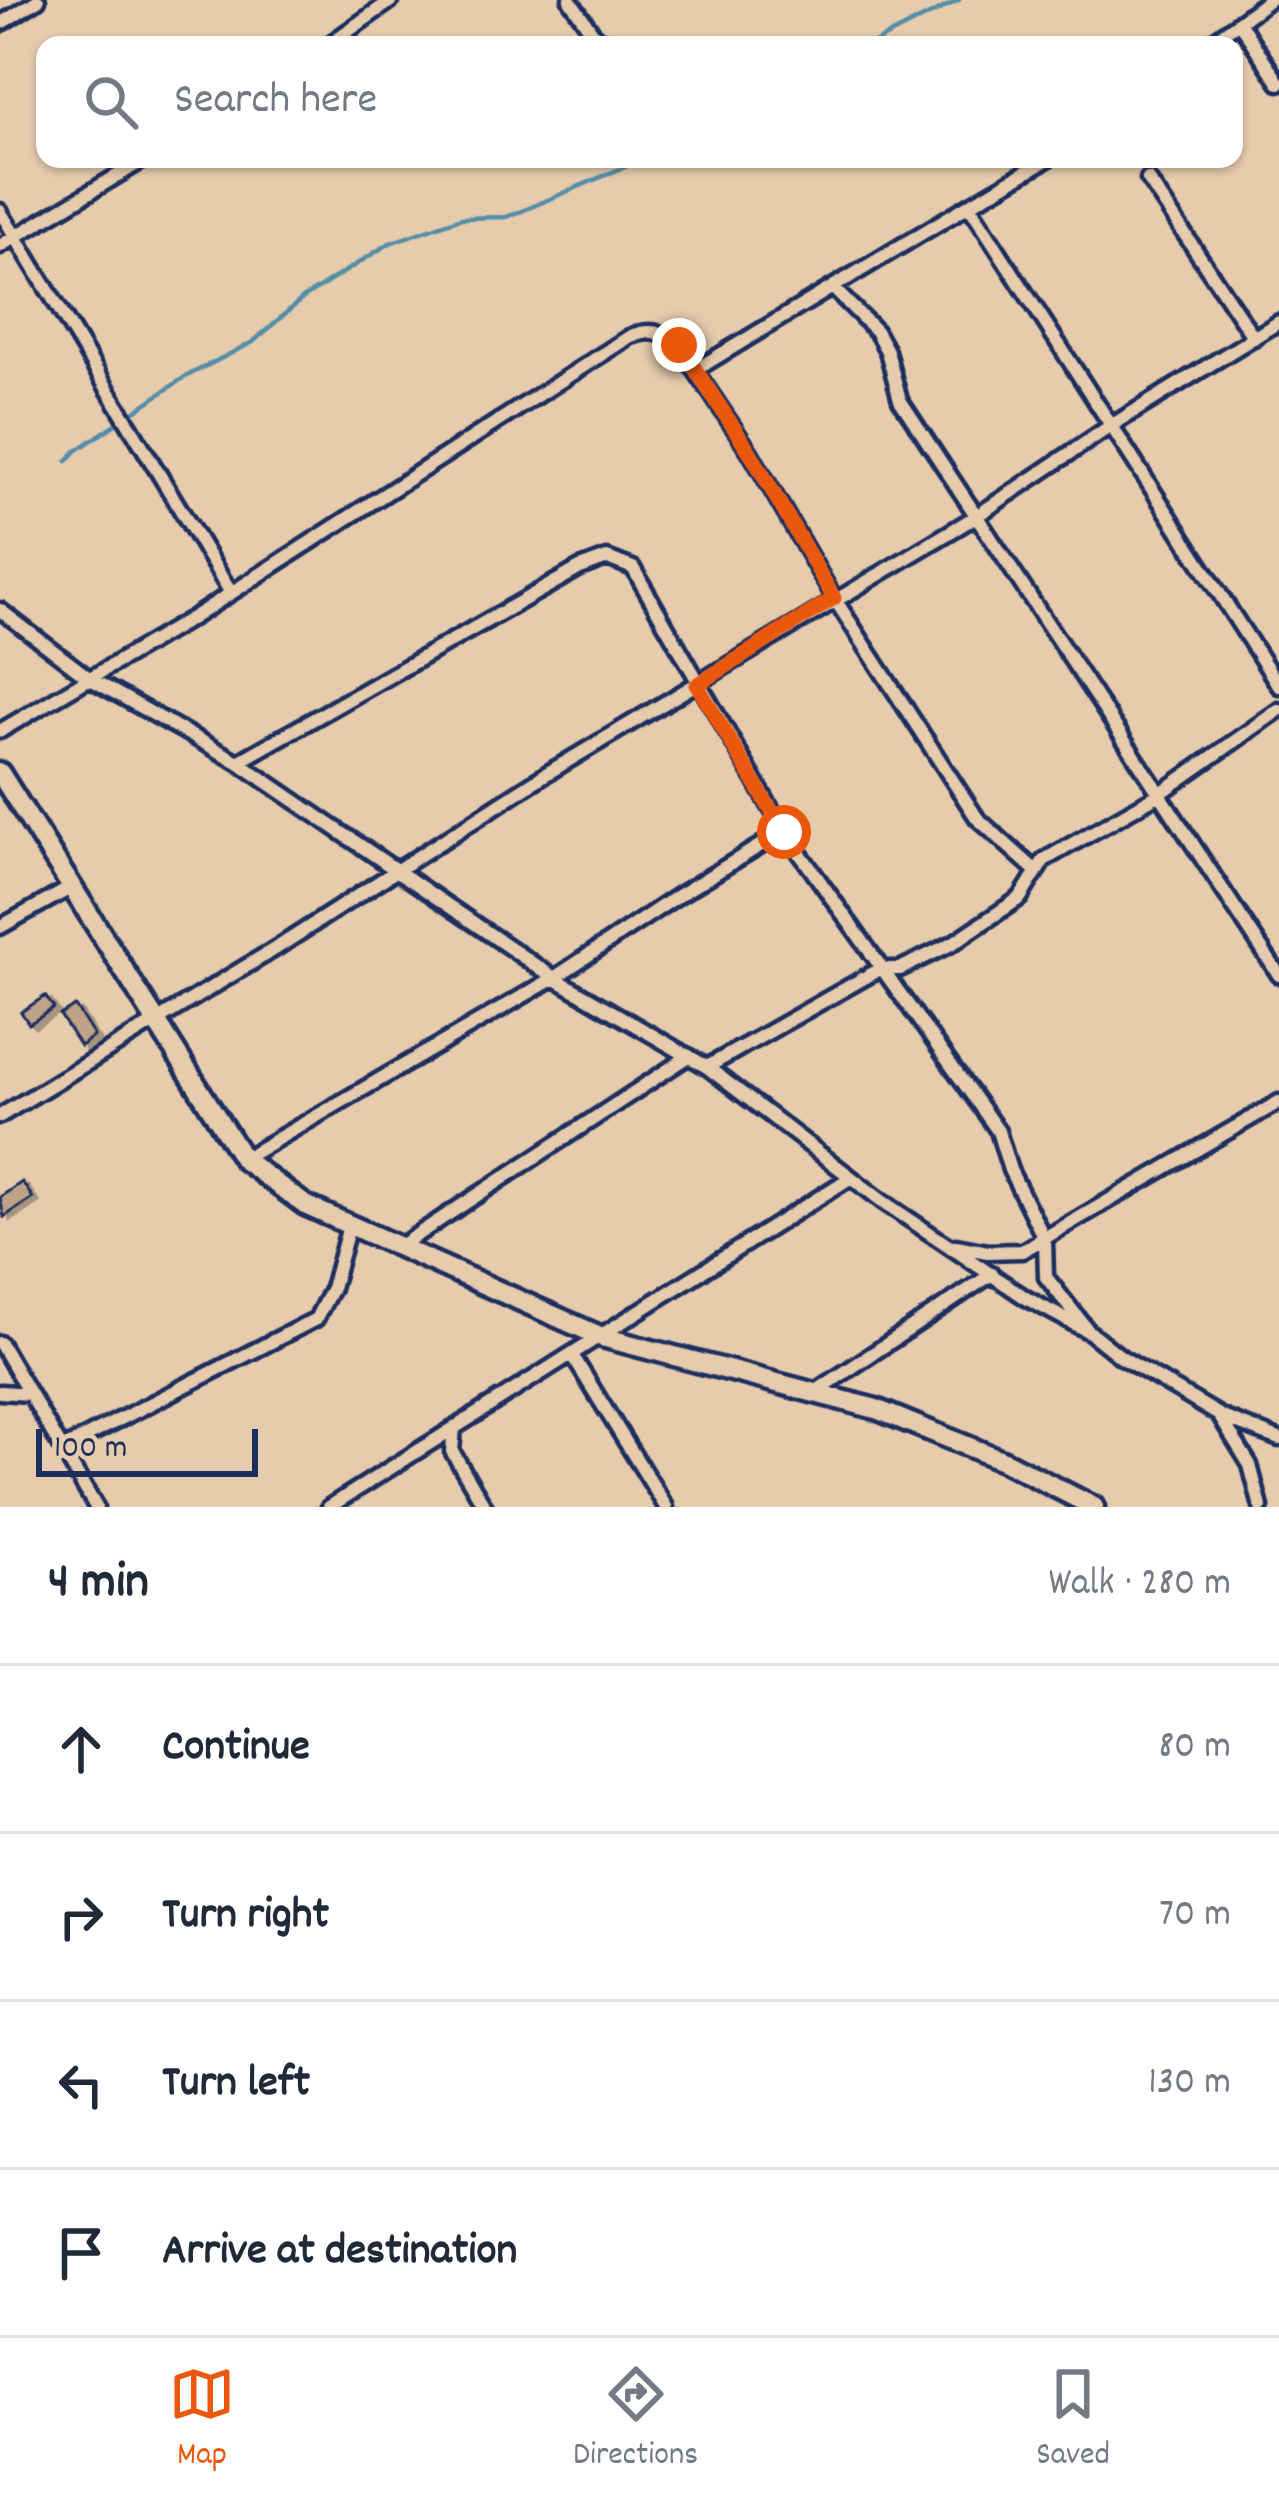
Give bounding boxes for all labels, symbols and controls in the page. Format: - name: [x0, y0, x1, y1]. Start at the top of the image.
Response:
- search box: [36, 36, 1243, 168]
- icon: search: [78, 69, 144, 135]
- text: Search here: [174, 70, 377, 134]
- route end: [652, 318, 706, 372]
- route start: [757, 805, 811, 859]
- scale bar: [36, 1423, 258, 1476]
- text: 100 m: [54, 1426, 127, 1473]
- text: 4 min: [48, 1549, 149, 1621]
- text: Walk · 280 m: [1049, 1558, 1231, 1613]
- icon: ahead: [48, 1716, 114, 1782]
- text: Continue: [162, 1717, 310, 1781]
- text: 80 m: [1158, 1721, 1231, 1776]
- icon: right: [48, 1884, 114, 1950]
- text: Turn right: [162, 1885, 329, 1949]
- text: 70 m: [1159, 1889, 1231, 1944]
- icon: left: [48, 2052, 114, 2118]
- text: Turn left: [162, 2053, 310, 2117]
- text: 130 m: [1148, 2057, 1231, 2112]
- icon: arrive: [48, 2220, 114, 2286]
- text: Arrive at destination: [162, 2221, 517, 2285]
- tab: Map: [169, 2361, 235, 2480]
- tab: Directions: [573, 2361, 698, 2480]
- tab: Saved: [1036, 2361, 1110, 2480]

